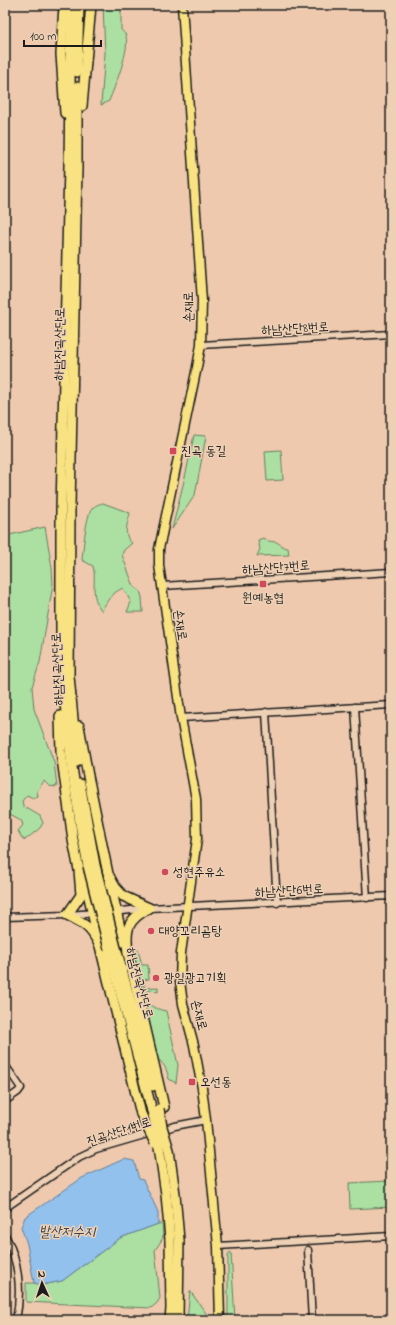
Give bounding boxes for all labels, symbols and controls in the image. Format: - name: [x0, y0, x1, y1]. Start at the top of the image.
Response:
- scale bar: [24, 22, 101, 48]
- text: 100 m: [30, 28, 57, 46]
- street label: 손재로: [179, 291, 199, 323]
- street label: 하남진곡산단로: [50, 307, 70, 381]
- street label: 하남산단8번로: [261, 318, 329, 340]
- place label: 진곡 동길: [181, 442, 226, 461]
- marker: 진곡 동길: [168, 446, 178, 456]
- street label: 하남산단7번로: [241, 556, 311, 580]
- marker: 원예농협: [258, 579, 268, 589]
- place label: 원예농협: [242, 589, 284, 608]
- street label: 손재로: [168, 608, 192, 642]
- street label: 하남진곡산단로: [47, 632, 69, 706]
- place label: 성현주유소: [173, 863, 225, 882]
- marker: 성현주유소: [160, 867, 170, 877]
- street label: 하남산단6번로: [254, 880, 324, 902]
- place label: 대양꼬리곰탕: [159, 922, 222, 941]
- marker: 대양꼬리곰탕: [146, 926, 156, 936]
- street label: 하남진곡산단로: [120, 945, 158, 1021]
- place label: 광일광고기획: [164, 969, 227, 988]
- marker: 광일광고기획: [151, 973, 161, 983]
- street label: 손재로: [186, 997, 212, 1033]
- place label: 오선동: [200, 1073, 231, 1092]
- marker: 오선동: [187, 1077, 197, 1087]
- street label: 진곡산단1번로: [84, 1113, 154, 1151]
- water label: 발산저수지: [39, 1222, 97, 1243]
- north arrow: [22, 1263, 62, 1303]
- text: N: [37, 1266, 46, 1282]

